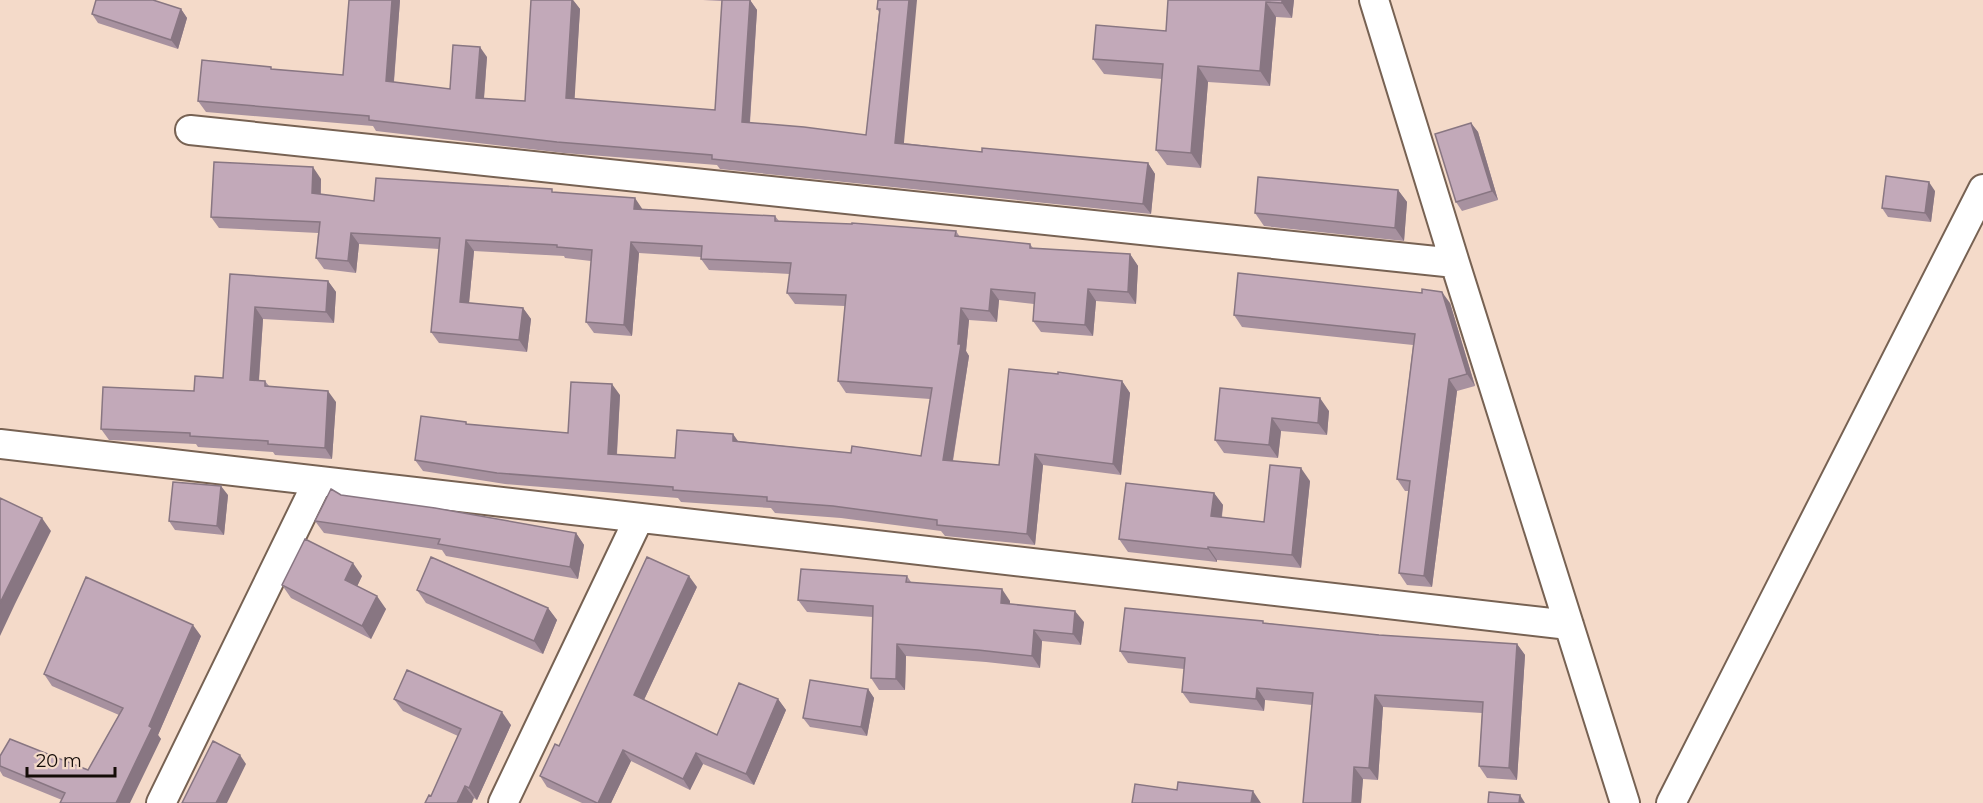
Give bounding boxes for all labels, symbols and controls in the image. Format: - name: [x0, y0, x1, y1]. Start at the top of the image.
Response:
- scale bar: [27, 740, 116, 778]
- text: 20 m: [36, 750, 82, 772]

